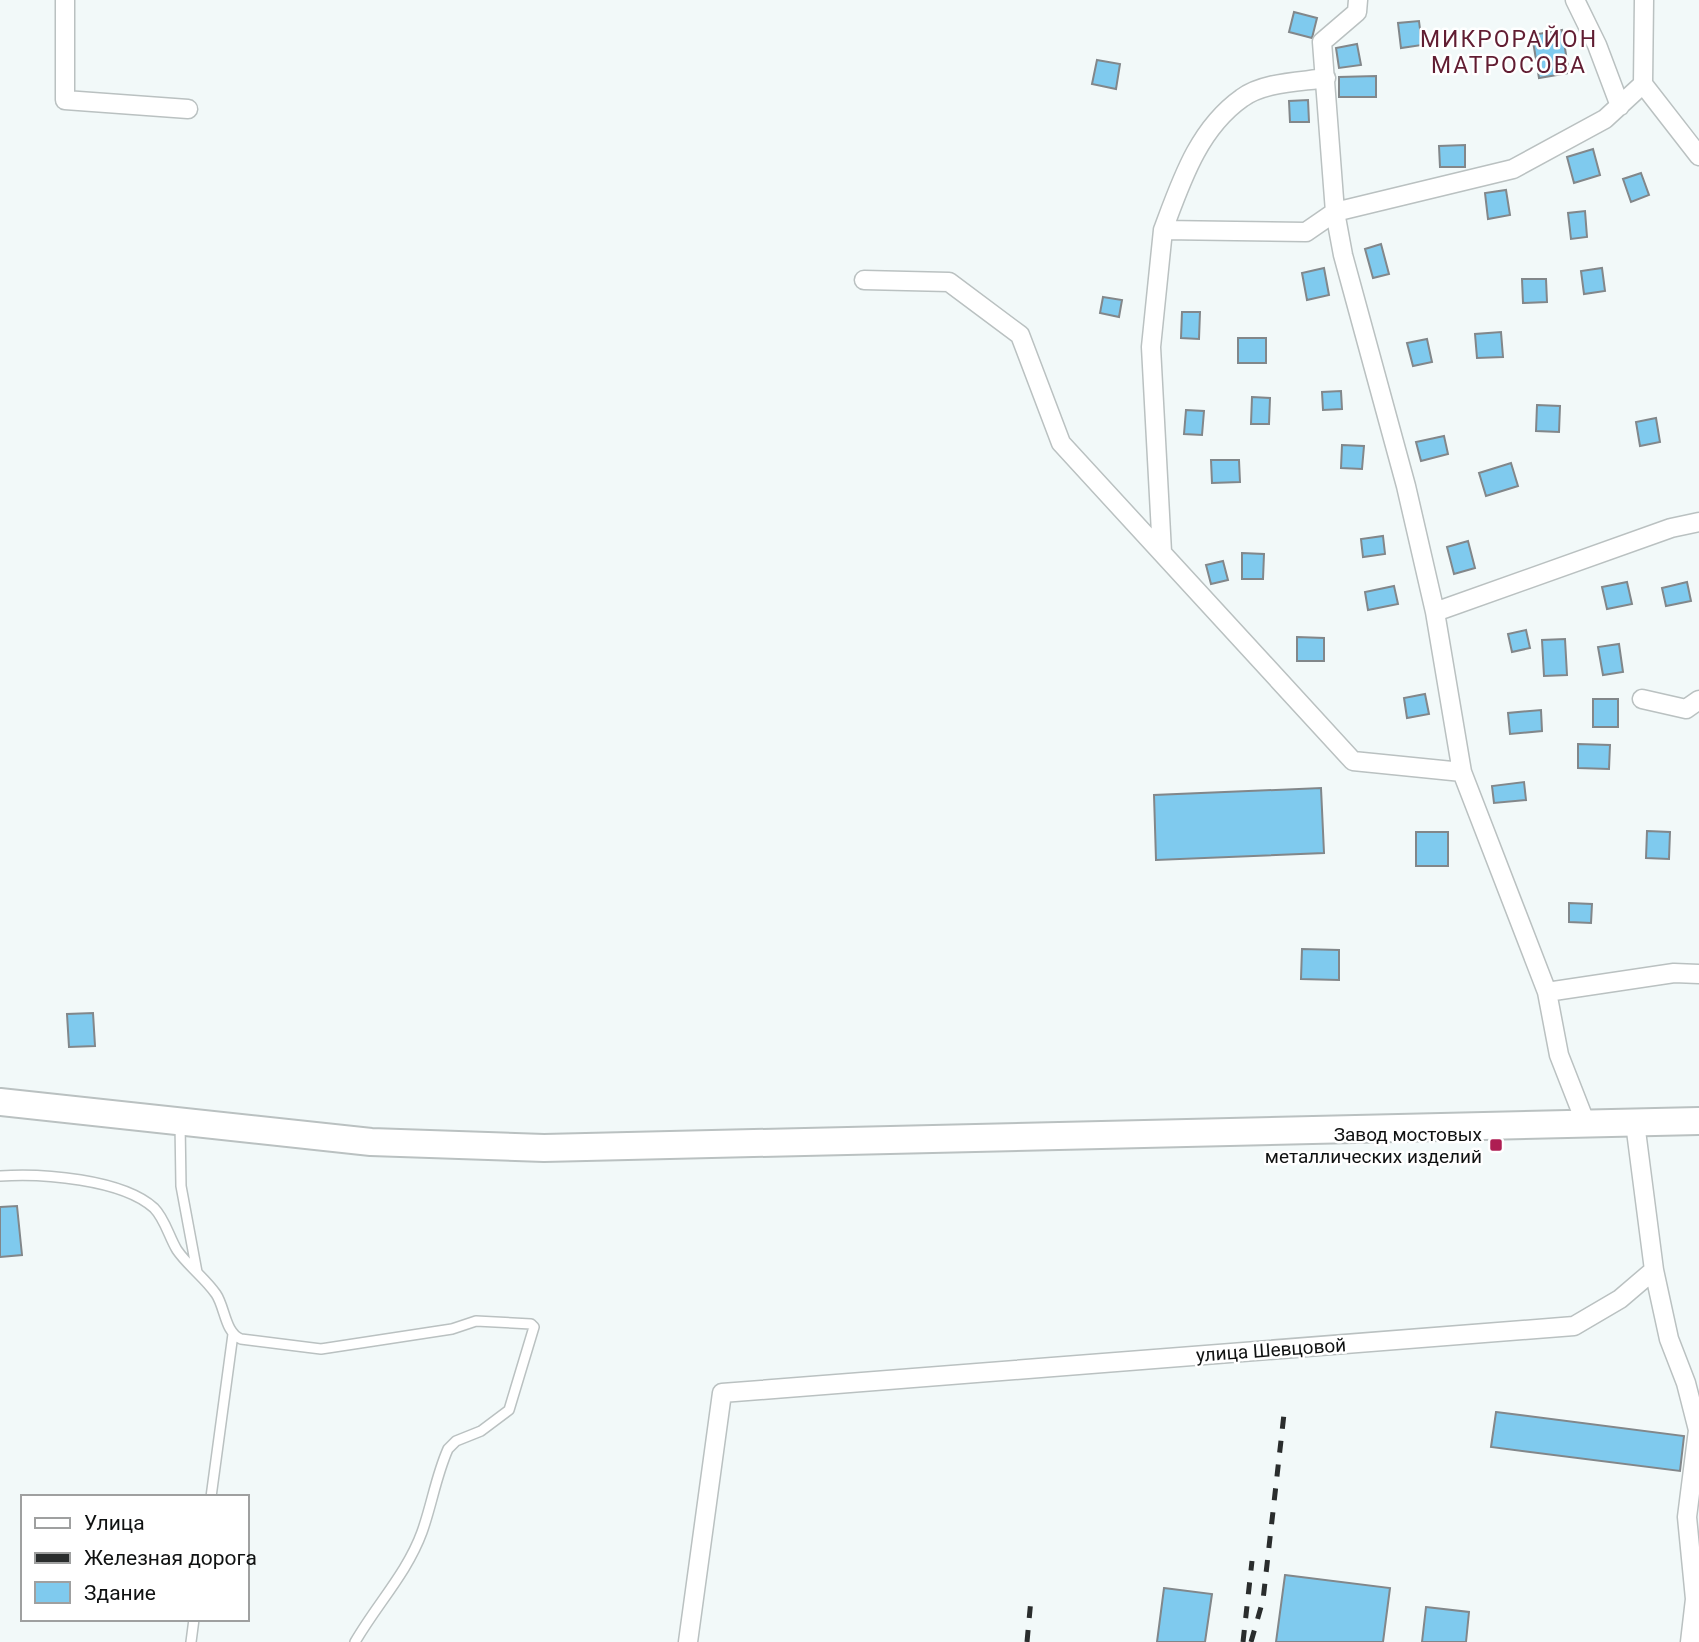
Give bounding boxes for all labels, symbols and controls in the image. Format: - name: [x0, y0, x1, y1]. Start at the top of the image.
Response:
- district label: МИКРОРАЙОН МАТРОСОВА: [1420, 25, 1598, 79]
- place label: Завод мостовых металлических изделий: [1265, 1123, 1483, 1168]
- marker: Завод мостовых металлических изделий: [1488, 1137, 1504, 1153]
- street label: улица Шевцовой: [1195, 1333, 1347, 1367]
- legend: [21, 1495, 248, 1621]
- text: Улица: [84, 1511, 145, 1535]
- text: Железная дорога: [84, 1546, 257, 1570]
- text: Здание: [84, 1581, 156, 1605]

